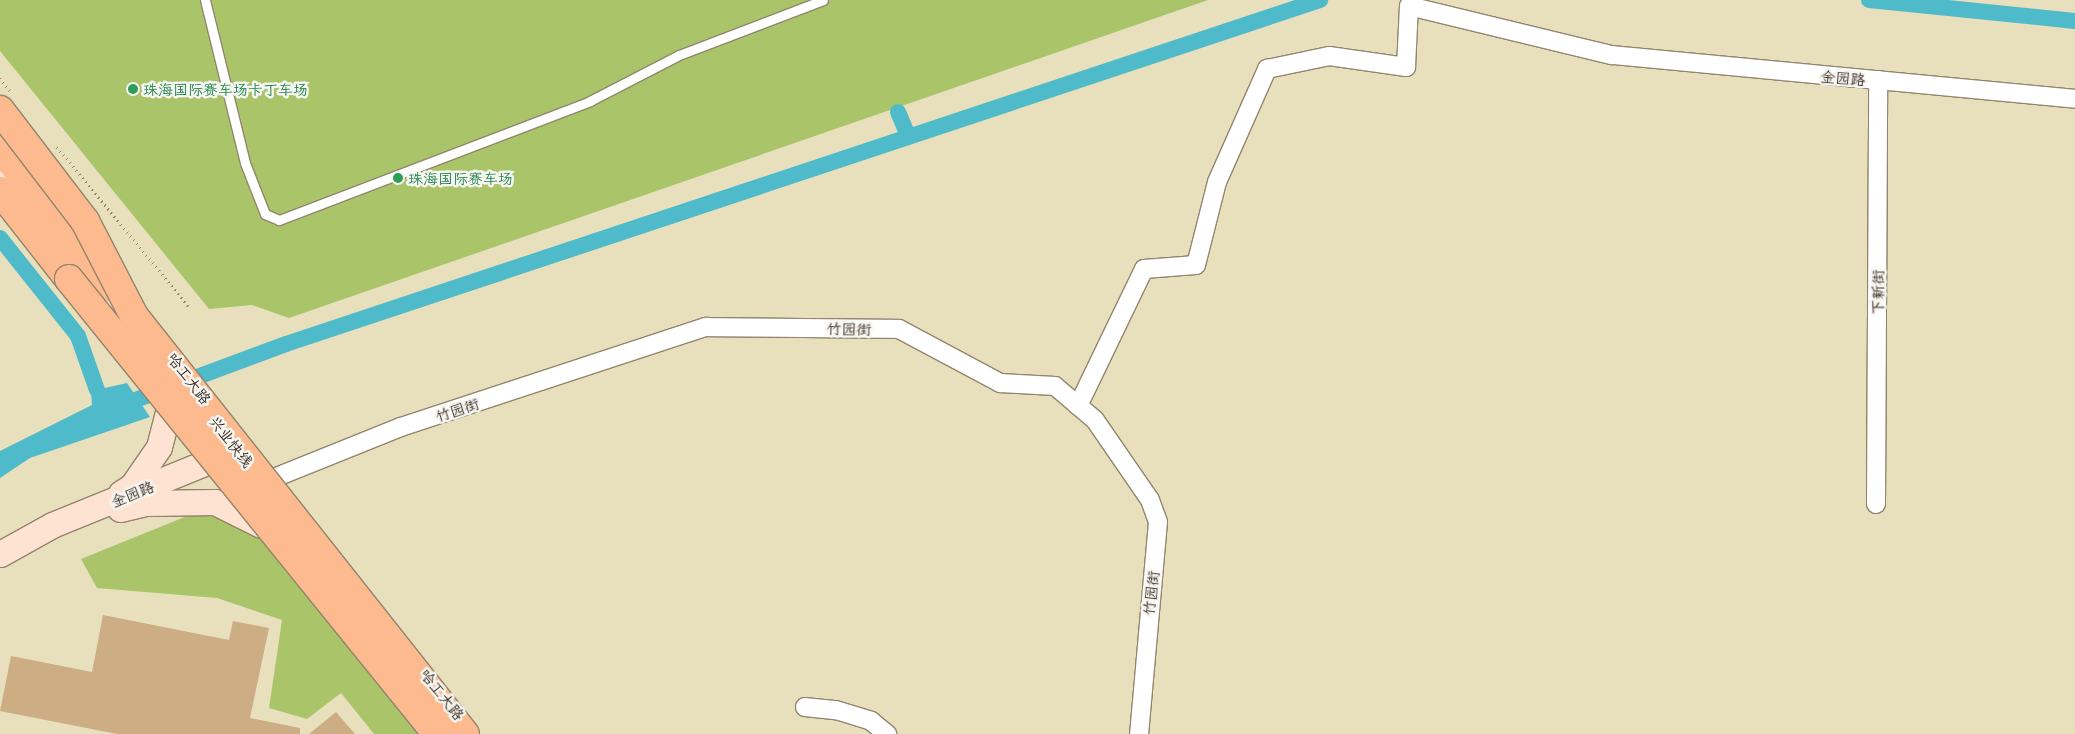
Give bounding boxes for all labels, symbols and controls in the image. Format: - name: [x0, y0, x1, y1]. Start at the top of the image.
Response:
- street label: 金园路: [1820, 66, 1866, 88]
- place label: 珠海国际赛车场卡丁车场: [143, 80, 308, 98]
- marker: 珠海国际赛车场卡丁车场: [127, 83, 139, 95]
- place label: 珠海国际赛车场: [408, 169, 513, 187]
- marker: 珠海国际赛车场: [392, 172, 404, 184]
- street label: 下新街: [1868, 270, 1886, 314]
- street label: 竹园街: [826, 319, 872, 337]
- street label: 哈工大路: [164, 349, 216, 407]
- street label: 竹园街: [433, 393, 481, 425]
- street label: 兴业快线: [206, 412, 258, 470]
- street label: 金园路: [108, 476, 156, 510]
- street label: 竹园街: [1138, 570, 1162, 616]
- street label: 哈工大路: [417, 665, 469, 723]

